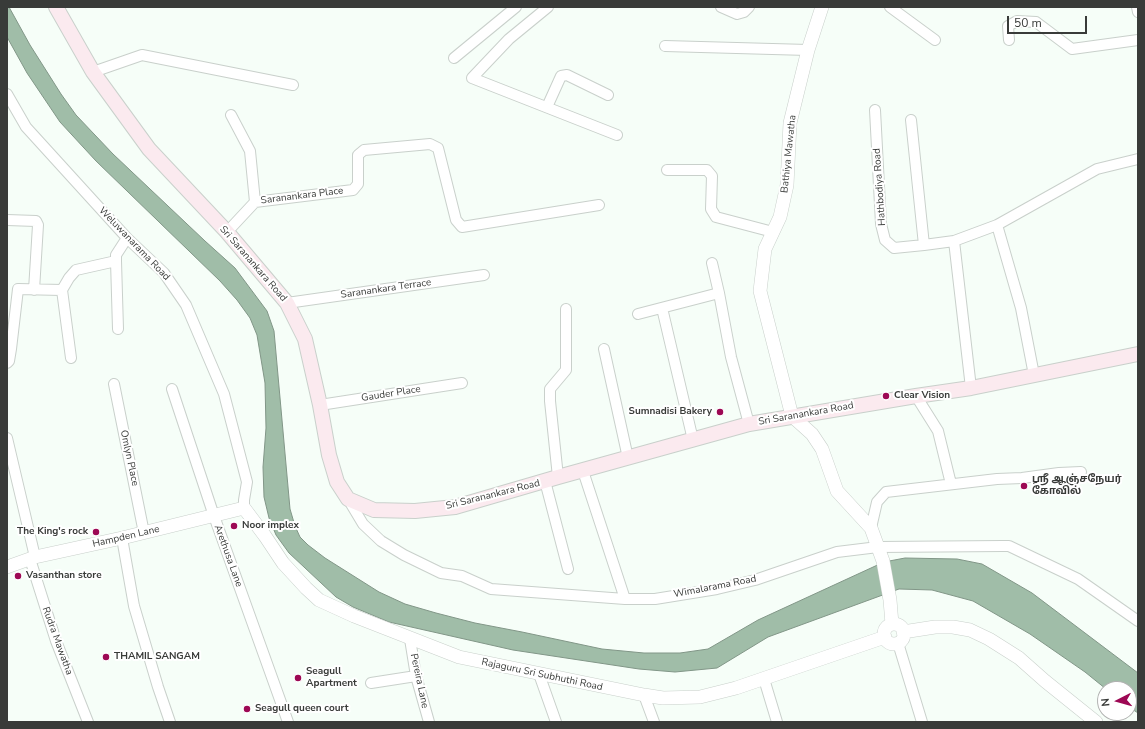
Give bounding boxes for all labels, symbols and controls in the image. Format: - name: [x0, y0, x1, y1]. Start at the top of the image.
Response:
- scale bar: [1009, 8, 1089, 34]
- text: 50 m: [1014, 15, 1042, 31]
- street label: Bathiya Mawatha: [779, 114, 799, 194]
- street label: Hathbodiya Road: [871, 148, 889, 226]
- street label: Saranankara Place: [260, 185, 344, 207]
- street label: Weluwanarama Road: [96, 205, 172, 283]
- street label: Sri Saranankara Road: [217, 224, 289, 304]
- street label: Saranankara Terrace: [340, 277, 432, 301]
- street label: Gauder Place: [360, 383, 422, 405]
- place label: Clear Vision: [894, 390, 950, 402]
- marker: Clear Vision: [881, 391, 891, 401]
- street label: Sri Saranankara Road: [757, 400, 855, 428]
- place label: Sumnadisi Bakery: [629, 406, 712, 418]
- marker: Sumnadisi Bakery: [715, 407, 725, 417]
- street label: Omlyn Place: [117, 429, 141, 487]
- place label: ஸ்ரீ ஆஞ்சநேயர் கோவில்: [1032, 474, 1122, 498]
- street label: Sri Saranankara Road: [445, 478, 541, 512]
- marker: ஸ்ரீ ஆஞ்சநேயர் கோவில்: [1019, 481, 1029, 491]
- place label: Noor implex: [242, 520, 299, 532]
- marker: Noor implex: [229, 521, 239, 531]
- street label: Hampden Lane: [91, 523, 161, 551]
- street label: Arethusa Lane: [211, 523, 245, 589]
- place label: The King's rock: [17, 526, 88, 538]
- marker: The King's rock: [91, 527, 101, 537]
- place label: Vasanthan store: [26, 570, 102, 582]
- marker: Vasanthan store: [13, 571, 23, 581]
- street label: Wimalarama Road: [673, 573, 757, 601]
- street label: Rudra Mawatha: [39, 605, 75, 677]
- place label: THAMIL SANGAM: [114, 651, 200, 663]
- marker: THAMIL SANGAM: [101, 652, 111, 662]
- street label: Pereira Lane: [407, 653, 431, 709]
- street label: Rajaguru Sri Subhuthi Road: [480, 656, 604, 694]
- place label: Seagull Apartment: [306, 666, 357, 690]
- marker: Seagull Apartment: [293, 673, 303, 683]
- north arrow: [1097, 681, 1137, 721]
- text: N: [1098, 697, 1113, 707]
- place label: Seagull queen court: [255, 703, 348, 715]
- marker: Seagull queen court: [242, 704, 252, 714]

